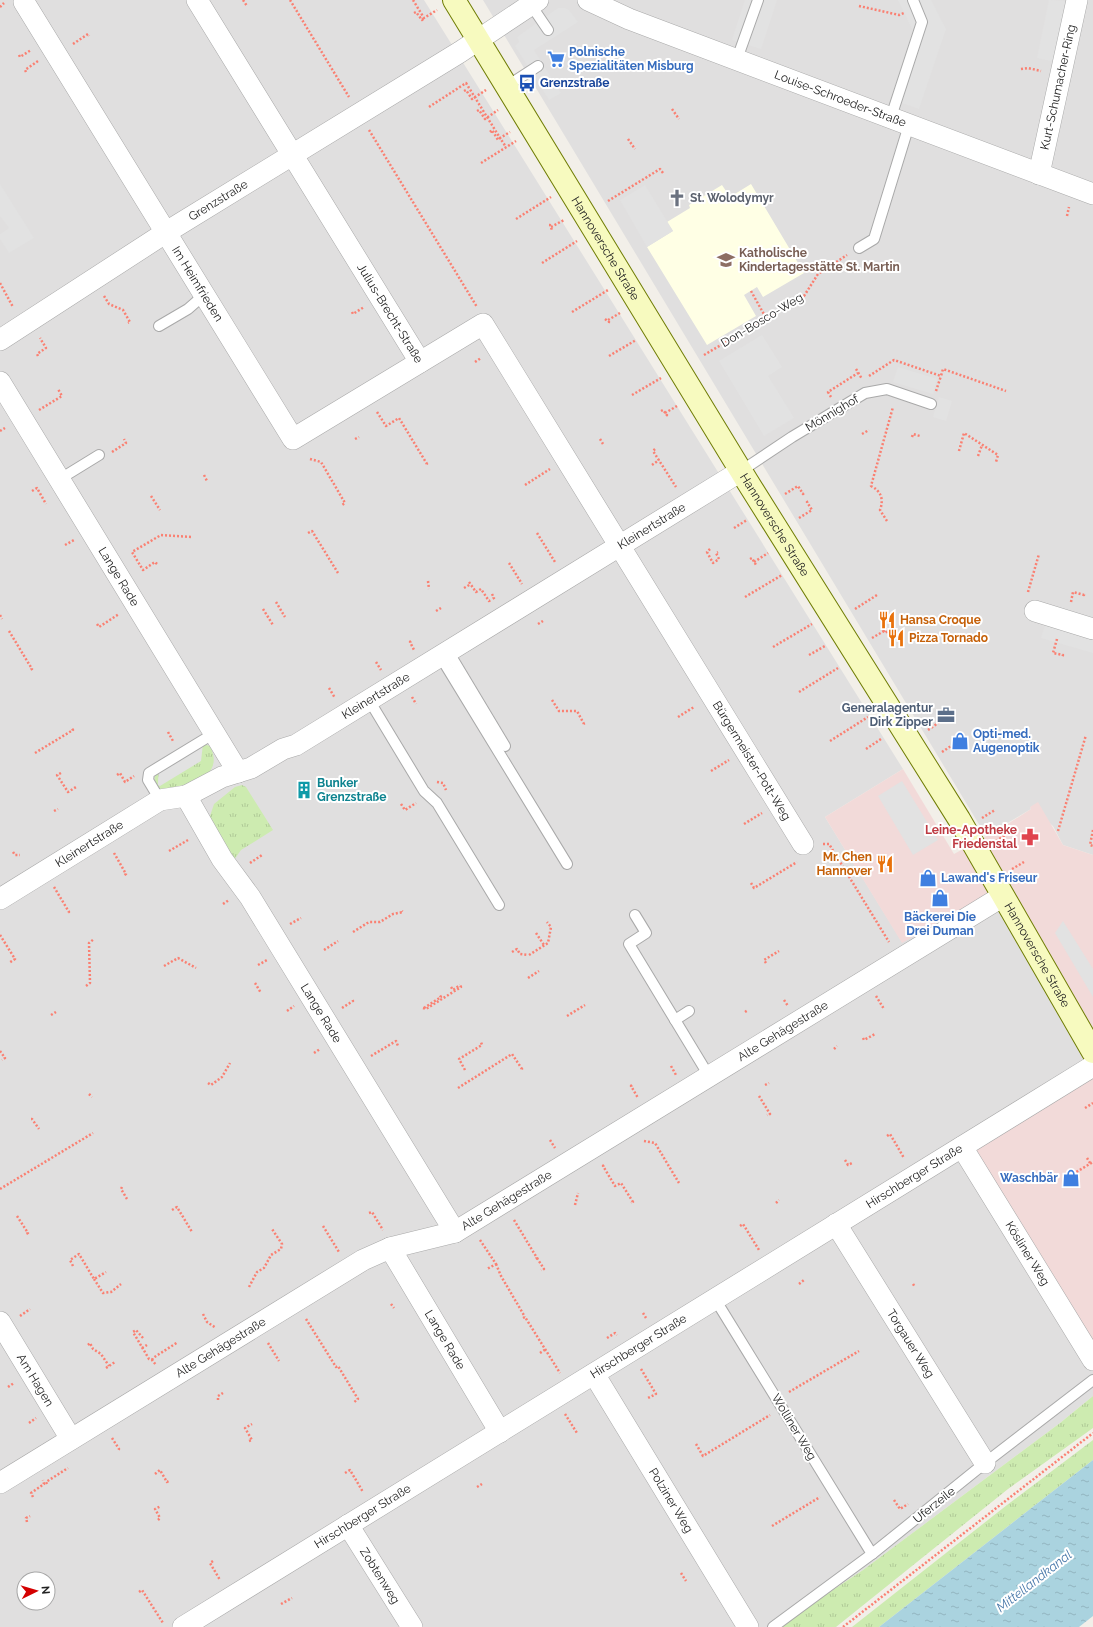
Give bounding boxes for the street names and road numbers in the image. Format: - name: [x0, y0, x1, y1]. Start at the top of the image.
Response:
- street label: Kurt-Schumacher-Ring: [1038, 23, 1078, 151]
- street label: Louise-Schroeder-Straße: [772, 67, 908, 130]
- street label: Grenzstraße: [186, 177, 250, 224]
- street label: Hannoversche Straße: [568, 194, 642, 303]
- street label: Im Heimfrieden: [169, 244, 226, 324]
- street label: Julius-Brecht-Straße: [354, 261, 426, 366]
- street label: Don-Bosco-Weg: [718, 290, 806, 350]
- street label: Mönnighof: [803, 391, 862, 434]
- street label: Hannoversche Straße: [737, 471, 812, 579]
- street label: Kleinertstraße: [615, 500, 688, 552]
- street label: Lange Rade: [95, 544, 142, 609]
- street label: Kleinertstraße: [339, 670, 412, 722]
- street label: Bürgermeister-Pott-Weg: [710, 698, 794, 823]
- street label: Kleinertstraße: [53, 817, 126, 870]
- street label: Hannoversche Straße: [1001, 900, 1073, 1010]
- street label: Lange Rade: [298, 981, 345, 1045]
- street label: Alte Gehägestraße: [735, 998, 830, 1064]
- street label: Hirschberger Straße: [863, 1141, 965, 1211]
- street label: Alte Gehägestraße: [459, 1167, 554, 1233]
- street label: Kösliner Weg: [1002, 1219, 1053, 1288]
- street label: Torgauer Weg: [884, 1307, 937, 1381]
- street label: Lange Rade: [422, 1308, 468, 1372]
- street label: Hirschberger Straße: [588, 1311, 689, 1381]
- street label: Alte Gehägestraße: [173, 1314, 268, 1380]
- street label: Am Hagen: [14, 1351, 57, 1409]
- street label: Wolliner Weg: [769, 1391, 819, 1463]
- street label: Polziner Weg: [646, 1466, 696, 1535]
- street label: Hirschberger Straße: [312, 1481, 413, 1551]
- street label: Uferzeile: [910, 1484, 958, 1526]
- street label: Zobtenweg: [357, 1545, 403, 1607]

